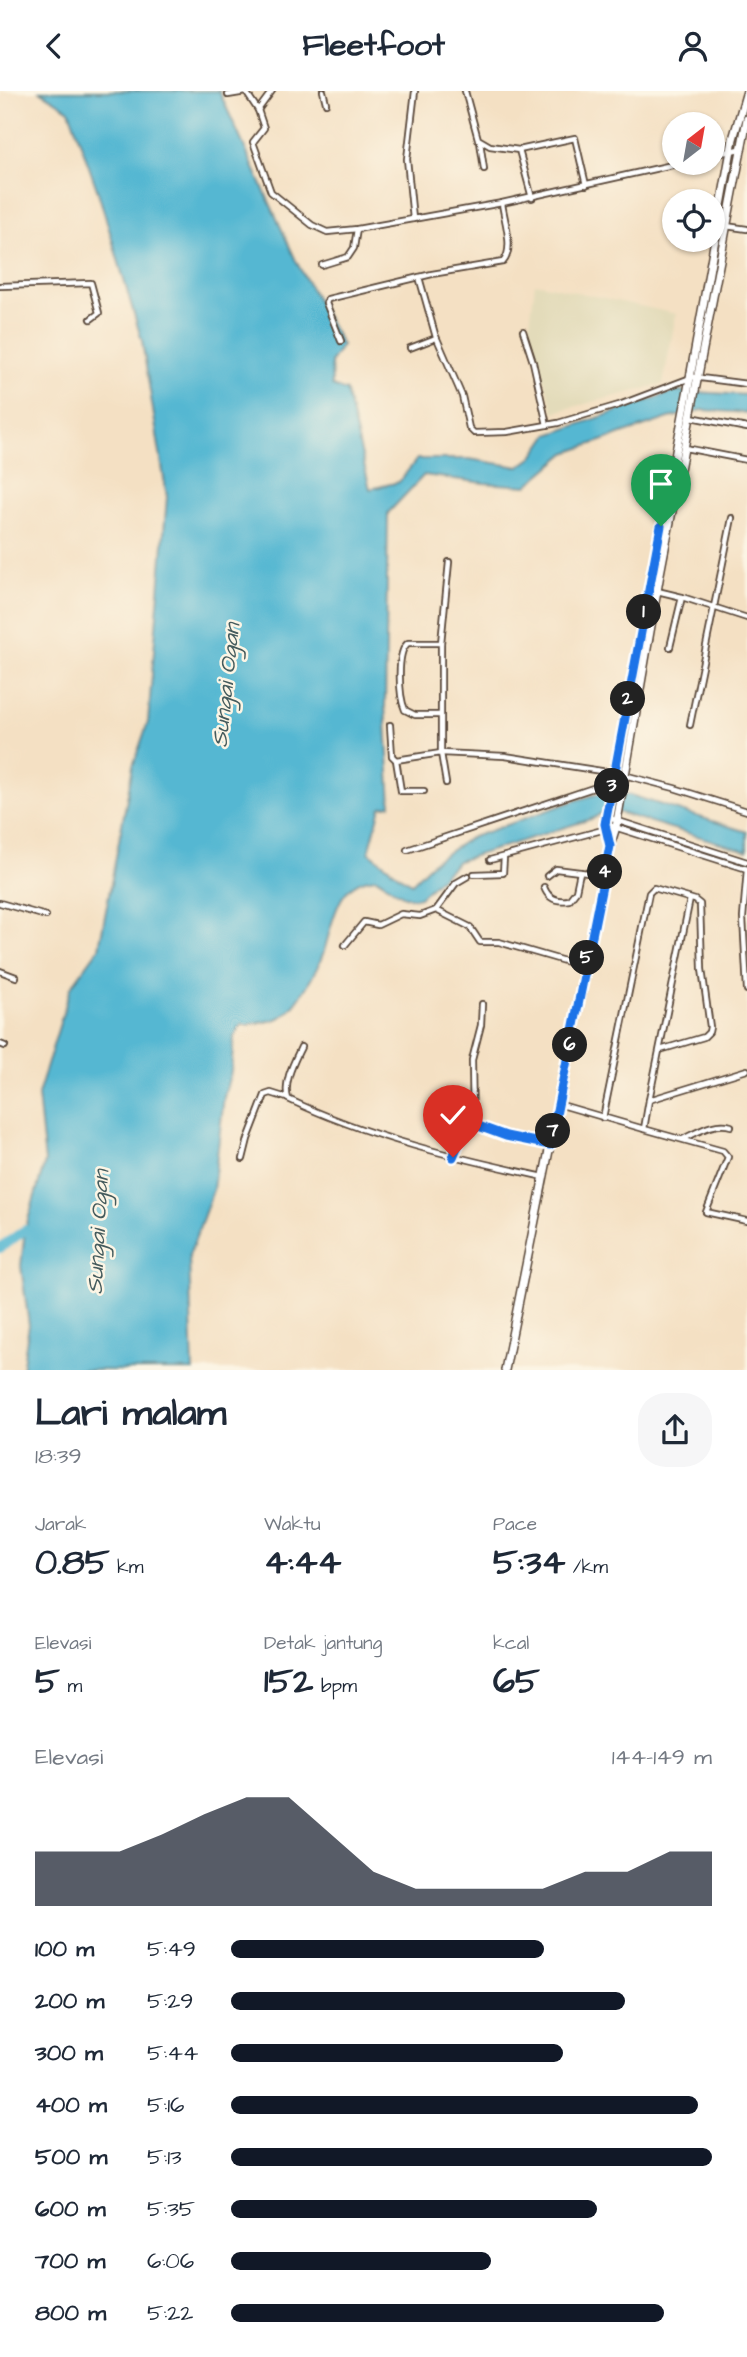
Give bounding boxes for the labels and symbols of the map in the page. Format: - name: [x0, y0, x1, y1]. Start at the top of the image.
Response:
- north arrow: [662, 112, 724, 175]
- pin: [631, 454, 691, 526]
- pin: 1: [626, 595, 662, 629]
- water label: Sungai Ogan: [204, 619, 250, 749]
- pin: 2: [610, 681, 646, 717]
- pin: 3: [594, 769, 630, 803]
- pin: 4: [588, 855, 622, 889]
- pin: 5: [570, 941, 604, 975]
- pin: 6: [552, 1027, 588, 1063]
- pin: [423, 1085, 483, 1157]
- pin: 7: [536, 1114, 570, 1149]
- water label: Sungai Ogan: [79, 1166, 118, 1295]

